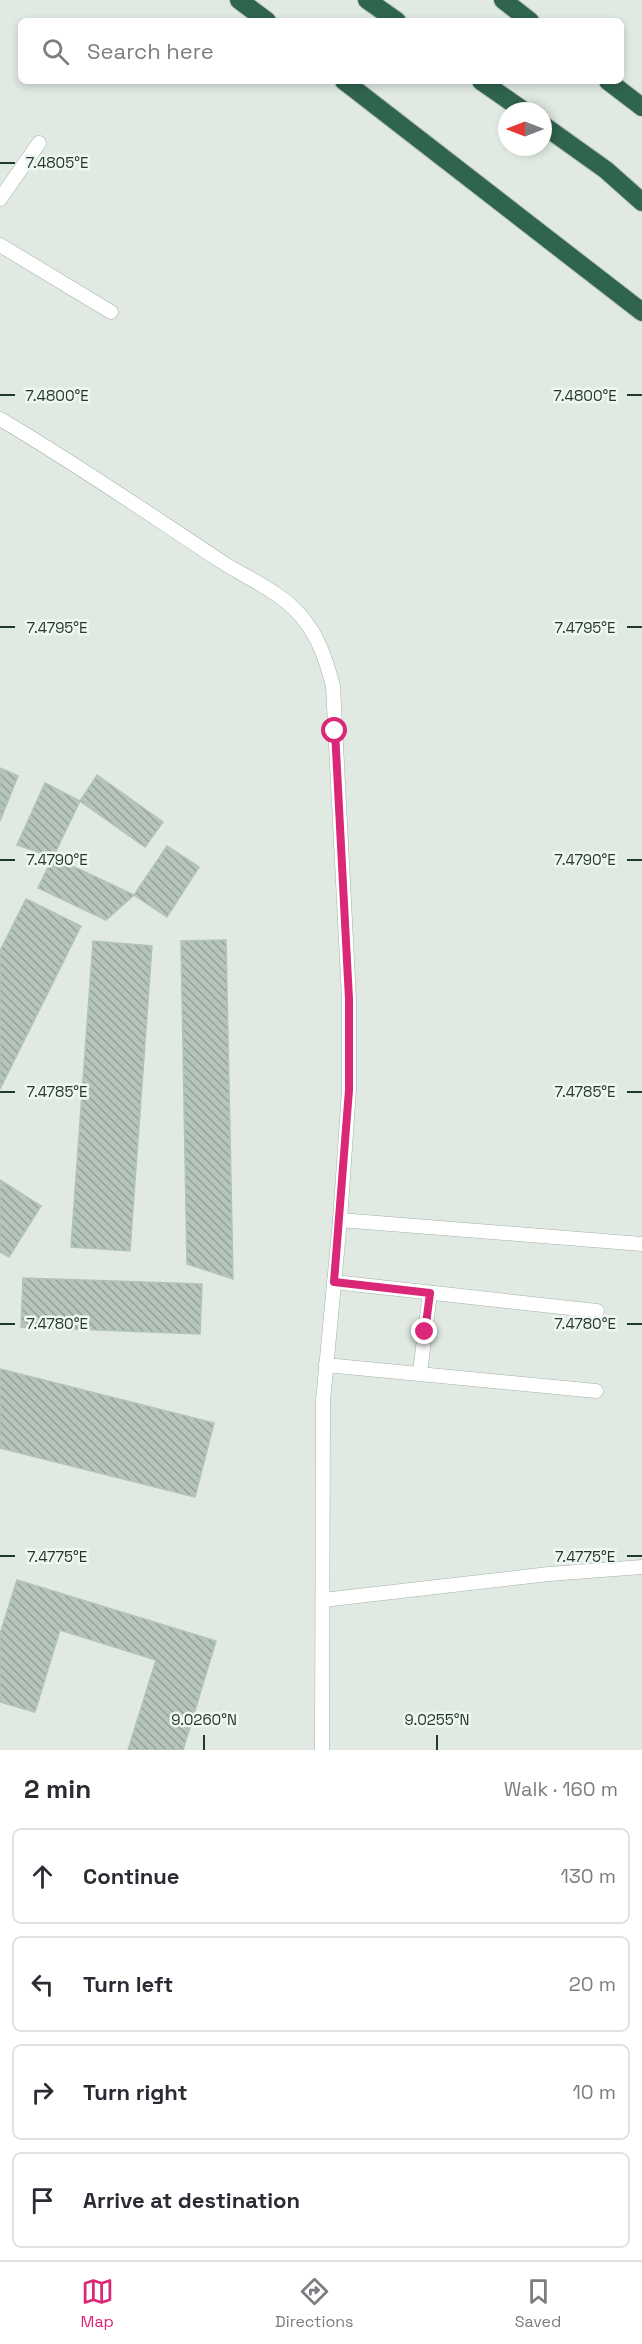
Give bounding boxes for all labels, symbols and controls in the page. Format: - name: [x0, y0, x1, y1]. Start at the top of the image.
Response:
- search box: [18, 18, 624, 84]
- icon: search: [39, 35, 72, 68]
- text: Search here: [87, 37, 214, 65]
- north arrow: [498, 102, 552, 156]
- text: 7.4805°E: [26, 153, 88, 172]
- text: 7.4800°E: [25, 386, 89, 405]
- text: 7.4800°E: [553, 386, 617, 405]
- text: 7.4795°E: [27, 618, 87, 637]
- text: 7.4795°E: [555, 618, 615, 637]
- route start: [321, 717, 347, 743]
- text: 7.4790°E: [26, 850, 88, 869]
- text: 7.4790°E: [554, 850, 616, 869]
- text: 7.4785°E: [26, 1082, 88, 1101]
- text: 7.4785°E: [554, 1082, 616, 1101]
- text: 7.4780°E: [26, 1314, 88, 1333]
- text: 7.4780°E: [554, 1314, 616, 1333]
- route end: [411, 1318, 437, 1344]
- text: 7.4775°E: [27, 1547, 87, 1566]
- text: 7.4775°E: [555, 1547, 615, 1566]
- text: 9.0260°N: [171, 1710, 237, 1729]
- text: 9.0255°N: [405, 1710, 469, 1729]
- text: 2 min: [24, 1772, 91, 1806]
- text: Walk · 160 m: [504, 1776, 618, 1802]
- icon: ahead: [26, 1860, 59, 1893]
- text: Continue: [83, 1862, 179, 1890]
- text: 130 m: [560, 1863, 616, 1889]
- icon: left: [26, 1968, 59, 2001]
- text: Turn left: [83, 1970, 173, 1998]
- text: 20 m: [569, 1971, 616, 1997]
- icon: right: [26, 2076, 59, 2109]
- text: Turn right: [83, 2078, 188, 2106]
- text: 10 m: [572, 2079, 616, 2105]
- icon: arrive: [26, 2184, 59, 2217]
- text: Arrive at destination: [83, 2186, 300, 2214]
- tab: Map: [81, 2275, 114, 2332]
- tab: Directions: [275, 2275, 354, 2332]
- tab: Saved: [515, 2275, 561, 2332]

